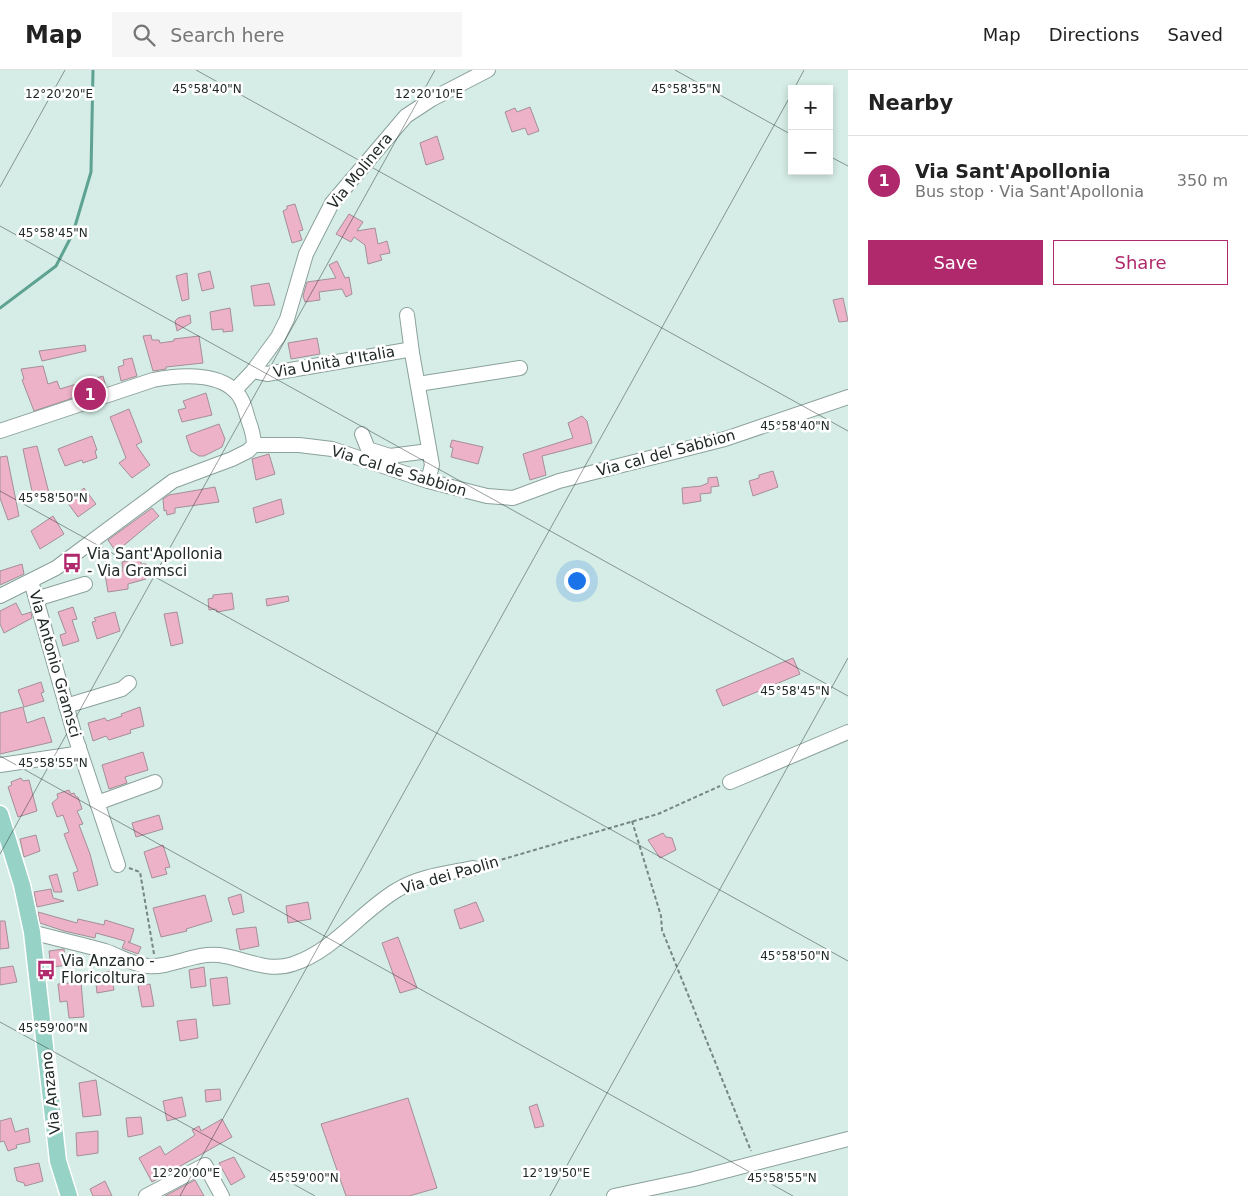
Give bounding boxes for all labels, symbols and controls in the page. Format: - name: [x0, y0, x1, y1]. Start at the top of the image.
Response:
- search box: [112, 12, 462, 57]
- text: Map: [25, 21, 82, 49]
- icon: search: [130, 21, 158, 49]
- text: Search here: [170, 24, 284, 46]
- text: Map: [983, 24, 1021, 45]
- text: Directions: [1049, 24, 1139, 45]
- text: Saved: [1167, 24, 1223, 45]
- text: 45°58'40"N: [172, 82, 242, 96]
- text: 45°58'35"N: [651, 82, 721, 96]
- map controls: [788, 85, 833, 175]
- button: +: [788, 85, 833, 130]
- text: 12°20'20"E: [25, 87, 93, 101]
- text: 12°20'10"E: [395, 87, 463, 101]
- text: Nearby: [868, 91, 953, 115]
- street label: Via Molinera: [324, 129, 396, 213]
- button: −: [788, 130, 833, 175]
- text: Via Sant'Apollonia: [915, 160, 1111, 182]
- text: 1: [878, 171, 890, 190]
- text: 350 m: [1177, 171, 1228, 190]
- text: Bus stop · Via Sant'Apollonia: [915, 182, 1144, 201]
- text: 45°58'45"N: [18, 226, 88, 240]
- button: Save: [868, 240, 1043, 285]
- button: Share: [1053, 240, 1228, 285]
- street label: Via Unità d'Italia: [272, 342, 396, 382]
- pin: 1: [74, 375, 106, 413]
- text: 45°58'40"N: [760, 419, 830, 433]
- street label: Via cal del Sabbion: [595, 426, 737, 480]
- street label: Via Cal de Sabbion: [329, 442, 469, 500]
- text: 45°58'50"N: [18, 491, 88, 505]
- place label: Via Sant'Apollonia - Via Gramsci: [87, 545, 223, 580]
- bus stop icon: Via Sant'Apollonia - Via Gramsci: [61, 552, 83, 574]
- your location: [564, 568, 590, 594]
- street label: Via Antonio Gramsci: [25, 588, 85, 740]
- text: 45°58'45"N: [760, 684, 830, 698]
- text: 45°58'55"N: [18, 756, 88, 770]
- street label: Via dei Paolin: [399, 853, 501, 897]
- text: 45°58'50"N: [760, 949, 830, 963]
- place label: Via Anzano - Floricoltura: [61, 952, 155, 987]
- bus stop icon: Via Anzano - Floricoltura: [35, 959, 57, 981]
- text: 45°59'00"N: [18, 1021, 88, 1035]
- street label: Via Anzano: [38, 1050, 64, 1136]
- text: 12°20'00"E: [152, 1166, 220, 1180]
- text: 12°19'50"E: [522, 1166, 590, 1180]
- text: 45°59'00"N: [269, 1171, 339, 1185]
- text: 45°58'55"N: [747, 1171, 817, 1185]

